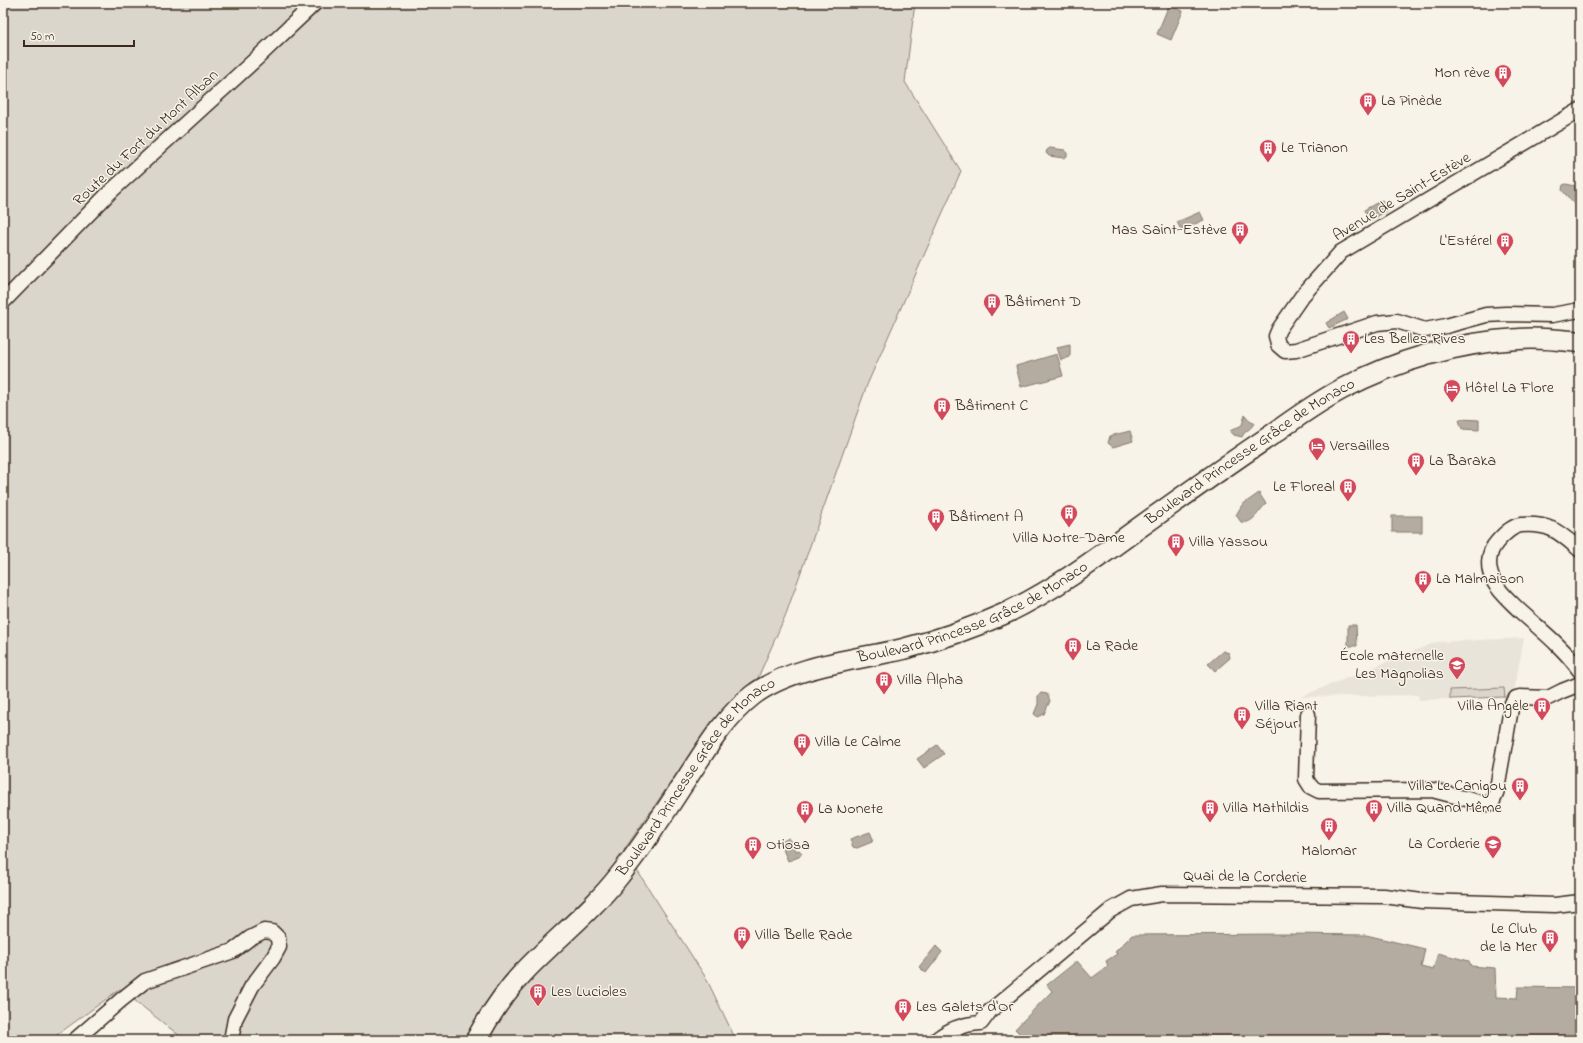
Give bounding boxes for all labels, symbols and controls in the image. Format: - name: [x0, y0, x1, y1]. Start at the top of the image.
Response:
- scale bar: [24, 22, 134, 48]
- text: 50 m: [30, 28, 54, 46]
- place label: Mon rève: [1434, 61, 1491, 85]
- building icon: Mon rève: [1493, 63, 1513, 88]
- street label: Route du Fort du Mont Alban: [68, 64, 224, 212]
- place label: La Pinède: [1381, 89, 1443, 113]
- building icon: La Pinède: [1358, 91, 1378, 116]
- place label: Le Trianon: [1281, 136, 1348, 160]
- building icon: Le Trianon: [1258, 138, 1278, 163]
- street label: Avenue de Saint-Estève: [1328, 146, 1476, 248]
- place label: Mas Saint-Estève: [1111, 218, 1228, 242]
- building icon: Mas Saint-Estève: [1230, 220, 1250, 245]
- place label: L'Estérel: [1439, 229, 1492, 253]
- building icon: L'Estérel: [1495, 231, 1515, 256]
- place label: Bâtiment D: [1004, 290, 1081, 314]
- building icon: Bâtiment D: [982, 292, 1002, 317]
- place label: Les Belles Rives: [1364, 327, 1466, 351]
- building icon: Les Belles Rives: [1341, 329, 1361, 354]
- street label: Boulevard Princesse Grâce de Monaco: [1140, 372, 1359, 532]
- place label: Hôtel La Flore: [1465, 376, 1555, 400]
- hotel icon: Hôtel La Flore: [1442, 378, 1462, 403]
- place label: Bâtiment C: [954, 394, 1029, 418]
- building icon: Bâtiment C: [932, 396, 952, 421]
- place label: Versailles: [1329, 434, 1390, 458]
- hotel icon: Versailles: [1307, 436, 1327, 461]
- place label: La Baraka: [1429, 449, 1496, 473]
- building icon: La Baraka: [1406, 451, 1426, 476]
- place label: Le Floreal: [1273, 475, 1335, 499]
- building icon: Le Floreal: [1338, 477, 1358, 502]
- building icon: Villa Notre-Dame: [1059, 503, 1079, 528]
- place label: Bâtiment A: [948, 505, 1024, 529]
- building icon: Bâtiment A: [926, 507, 946, 532]
- place label: Villa Notre-Dame: [1012, 526, 1126, 550]
- place label: Villa Yassou: [1188, 530, 1268, 554]
- building icon: Villa Yassou: [1166, 532, 1186, 557]
- street label: Boulevard Princesse Grâce de Monaco: [855, 555, 1093, 670]
- place label: La Malmaison: [1436, 567, 1524, 591]
- building icon: La Malmaison: [1413, 569, 1433, 594]
- place label: La Rade: [1086, 634, 1139, 658]
- building icon: La Rade: [1063, 636, 1083, 661]
- place label: École maternelle Les Magnolias: [1339, 644, 1445, 686]
- school or university icon: École maternelle Les Magnolias: [1447, 655, 1467, 680]
- place label: Villa Alpha: [896, 668, 963, 692]
- building icon: Villa Alpha: [874, 670, 894, 695]
- street label: Boulevard Princesse Grâce de Monaco: [610, 671, 780, 883]
- place label: Villa Riant Séjour: [1254, 694, 1318, 736]
- place label: Villa Angèle: [1457, 694, 1530, 718]
- building icon: Villa Angèle: [1532, 696, 1552, 721]
- building icon: Villa Riant Séjour: [1232, 705, 1252, 730]
- place label: Villa Le Calme: [814, 730, 902, 754]
- building icon: Villa Le Calme: [792, 732, 812, 757]
- place label: Villa Le Canigou: [1407, 774, 1507, 798]
- building icon: Villa Le Canigou: [1510, 776, 1530, 801]
- place label: Villa Mathildis: [1222, 796, 1309, 820]
- place label: Villa Quand Même: [1386, 796, 1502, 820]
- place label: La Nonete: [818, 797, 884, 821]
- building icon: Villa Mathildis: [1200, 798, 1220, 823]
- building icon: Villa Quand Même: [1364, 798, 1384, 823]
- building icon: La Nonete: [795, 799, 815, 824]
- building icon: Malomar: [1319, 816, 1339, 841]
- place label: La Corderie: [1408, 832, 1481, 856]
- place label: Otiosa: [766, 833, 810, 857]
- school or university icon: La Corderie: [1483, 834, 1503, 859]
- building icon: Otiosa: [743, 835, 763, 860]
- place label: Malomar: [1301, 839, 1357, 863]
- street label: Quai de la Corderie: [1183, 864, 1308, 890]
- place label: Le Club de la Mer: [1480, 917, 1538, 959]
- place label: Villa Belle Rade: [754, 923, 853, 947]
- building icon: Villa Belle Rade: [732, 925, 752, 950]
- building icon: Le Club de la Mer: [1540, 928, 1560, 953]
- place label: Les Lucioles: [551, 980, 627, 1004]
- building icon: Les Lucioles: [528, 982, 548, 1007]
- place label: Les Galets d'Or: [916, 995, 1013, 1019]
- building icon: Les Galets d'Or: [893, 997, 913, 1022]

